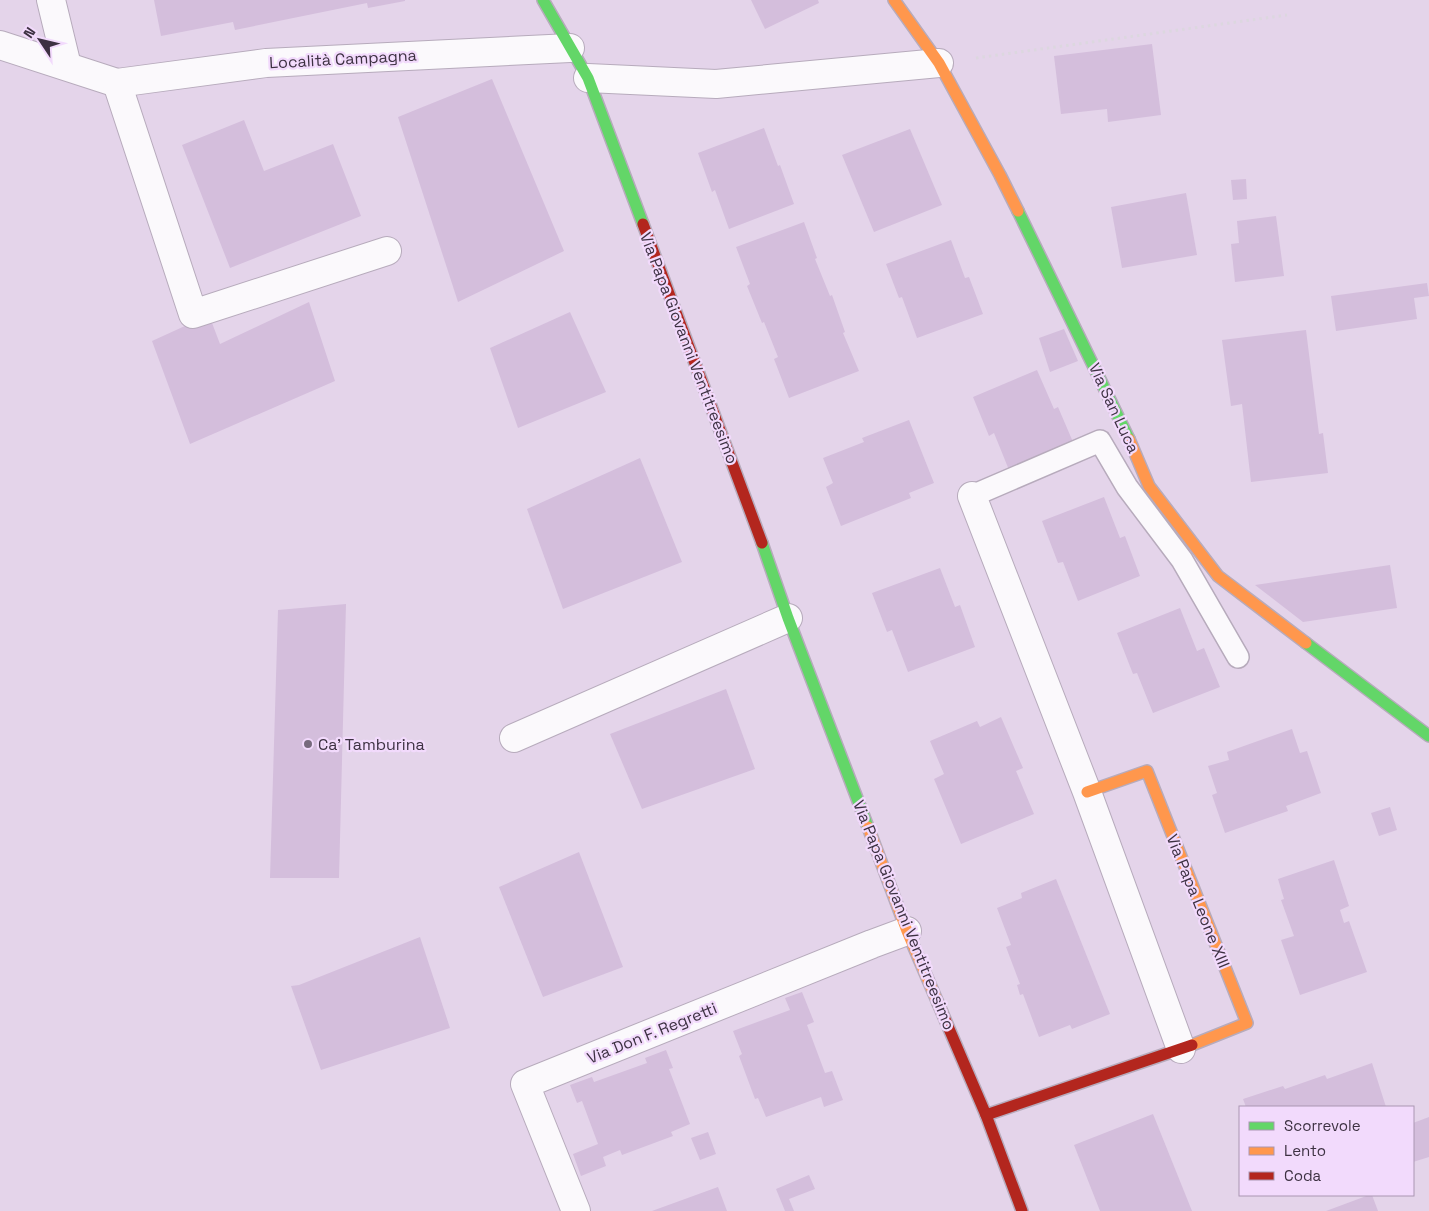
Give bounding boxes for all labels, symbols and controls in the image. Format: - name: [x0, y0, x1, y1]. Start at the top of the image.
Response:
- north arrow: [15, 15, 65, 65]
- text: N: [19, 24, 39, 42]
- street label: Località Campagna: [269, 45, 417, 73]
- street label: Via Papa Giovanni Ventitreesimo: [635, 229, 743, 467]
- street label: Via San Luca: [1084, 359, 1144, 457]
- place label: Ca' Tamburina: [318, 734, 425, 755]
- marker: Ca' Tamburina: [302, 738, 314, 750]
- street label: Via Papa Giovanni Ventitreesimo: [848, 797, 960, 1033]
- street label: Via Papa Leone XIII: [1162, 831, 1234, 971]
- street label: Via Don F. Regretti: [584, 997, 720, 1069]
- legend: [1239, 1106, 1414, 1196]
- text: Scorrevole: [1284, 1116, 1361, 1135]
- text: Lento: [1284, 1141, 1326, 1160]
- text: Coda: [1284, 1166, 1322, 1185]

